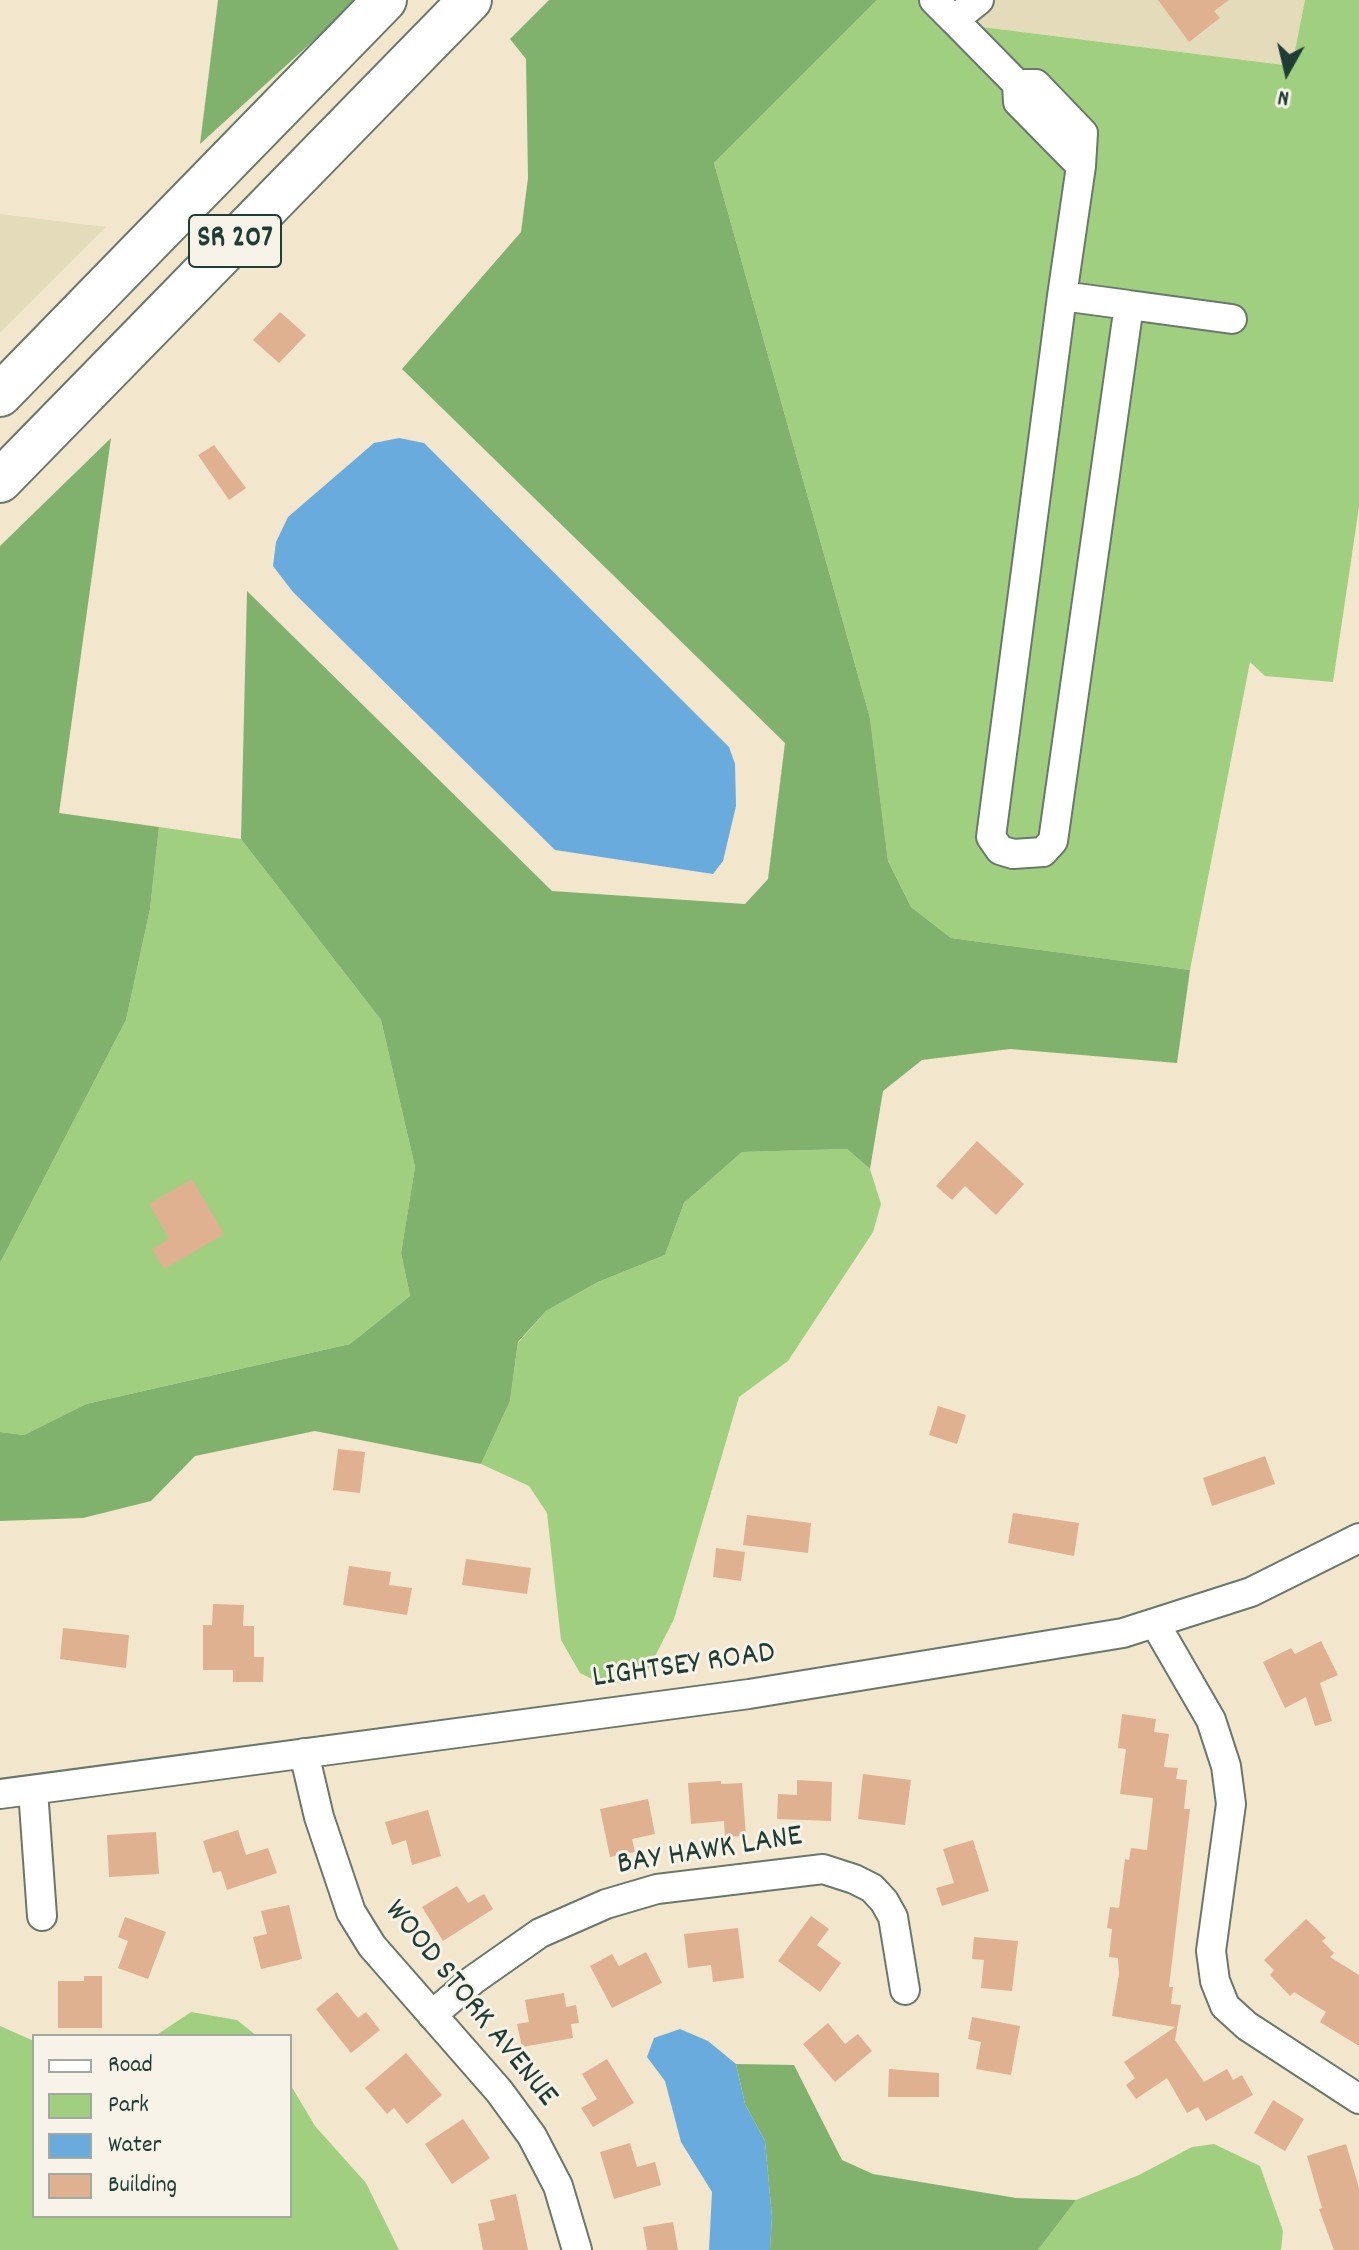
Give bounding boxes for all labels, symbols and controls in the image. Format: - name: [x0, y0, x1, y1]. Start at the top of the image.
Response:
- north arrow: [1247, 32, 1327, 112]
- text: N: [1276, 80, 1291, 112]
- road number: SR 207: [189, 215, 281, 267]
- street label: LIGHTSEY ROAD: [590, 1636, 778, 1700]
- street label: BAY HAWK LANE: [615, 1819, 805, 1887]
- street label: WOOD STORK AVENUE: [374, 1894, 564, 2116]
- legend: [32, 2034, 292, 2218]
- text: Road: [108, 2049, 153, 2083]
- text: Park: [108, 2089, 149, 2123]
- text: Water: [108, 2129, 161, 2163]
- text: Building: [108, 2169, 177, 2203]

